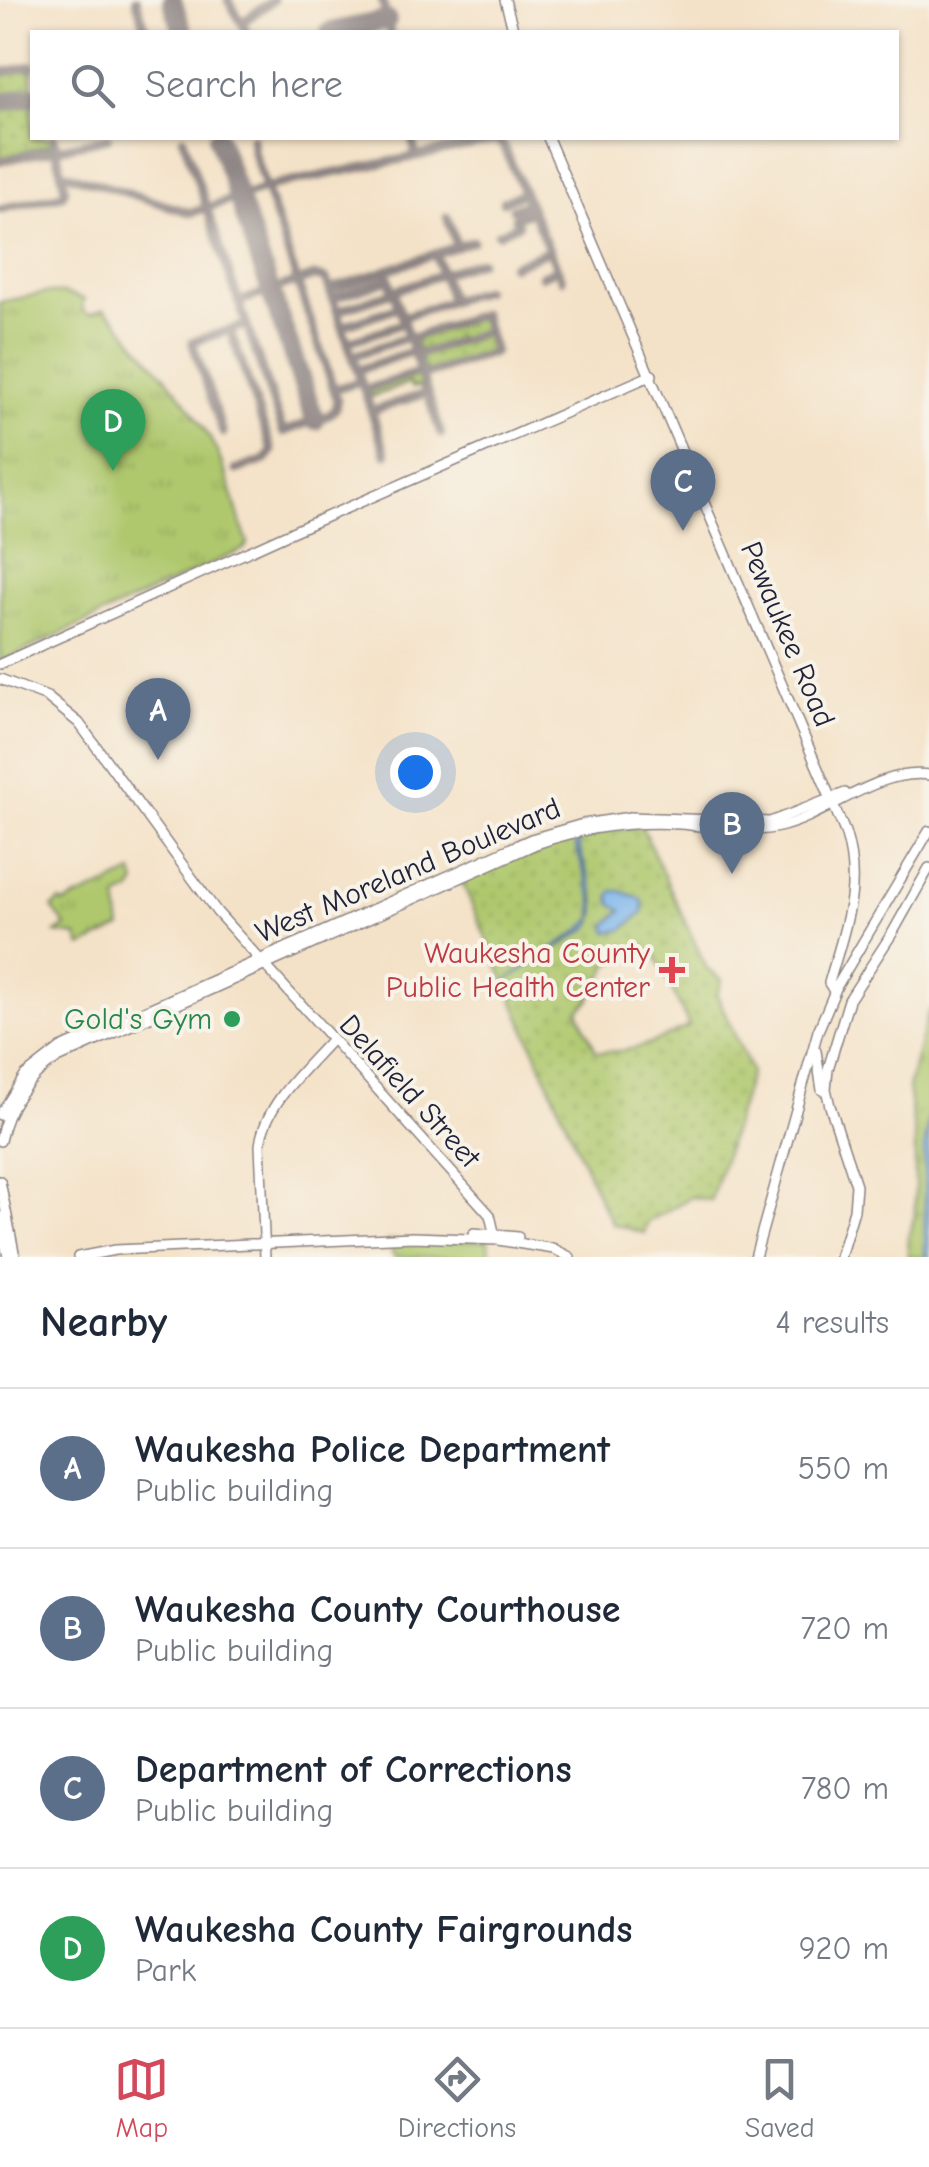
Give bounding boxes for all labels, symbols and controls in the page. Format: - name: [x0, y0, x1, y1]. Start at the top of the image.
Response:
- search box: [30, 30, 899, 140]
- icon: search: [65, 58, 120, 113]
- text: Search here: [145, 63, 343, 107]
- pin: D: [80, 388, 146, 471]
- pin: C: [650, 448, 716, 531]
- street label: Pewaukee Road: [733, 536, 842, 732]
- pin: A: [126, 678, 190, 760]
- your location: [390, 747, 441, 798]
- street label: West Moreland Boulevard: [251, 790, 566, 951]
- pin: B: [700, 792, 764, 874]
- place label: Waukesha County Public Health Center: [386, 936, 651, 1005]
- marker: Waukesha County Public Health Center: [659, 957, 685, 983]
- place label: Gold's Gym: [64, 1002, 212, 1037]
- marker: Gold's Gym: [221, 1008, 243, 1030]
- street label: Delafield Street: [332, 1008, 488, 1176]
- text: Nearby: [40, 1298, 167, 1347]
- text: 4 results: [776, 1304, 889, 1341]
- text: Waukesha Police Department: [135, 1428, 610, 1472]
- text: A: [64, 1450, 81, 1487]
- text: 550 m: [798, 1450, 889, 1487]
- text: Public building: [135, 1472, 333, 1509]
- text: Waukesha County Courthouse: [135, 1588, 620, 1632]
- text: B: [63, 1610, 82, 1647]
- text: 720 m: [800, 1610, 889, 1647]
- text: Public building: [135, 1632, 333, 1669]
- text: Department of Corrections: [135, 1748, 572, 1792]
- text: C: [63, 1770, 82, 1807]
- text: 780 m: [801, 1770, 889, 1807]
- text: Public building: [135, 1792, 333, 1829]
- text: Waukesha County Fairgrounds: [135, 1908, 633, 1952]
- text: D: [63, 1930, 82, 1967]
- text: 920 m: [799, 1930, 889, 1967]
- text: Park: [135, 1952, 196, 1989]
- tab: Map: [114, 2052, 169, 2144]
- tab: Directions: [398, 2052, 516, 2144]
- tab: Saved: [745, 2052, 815, 2144]

